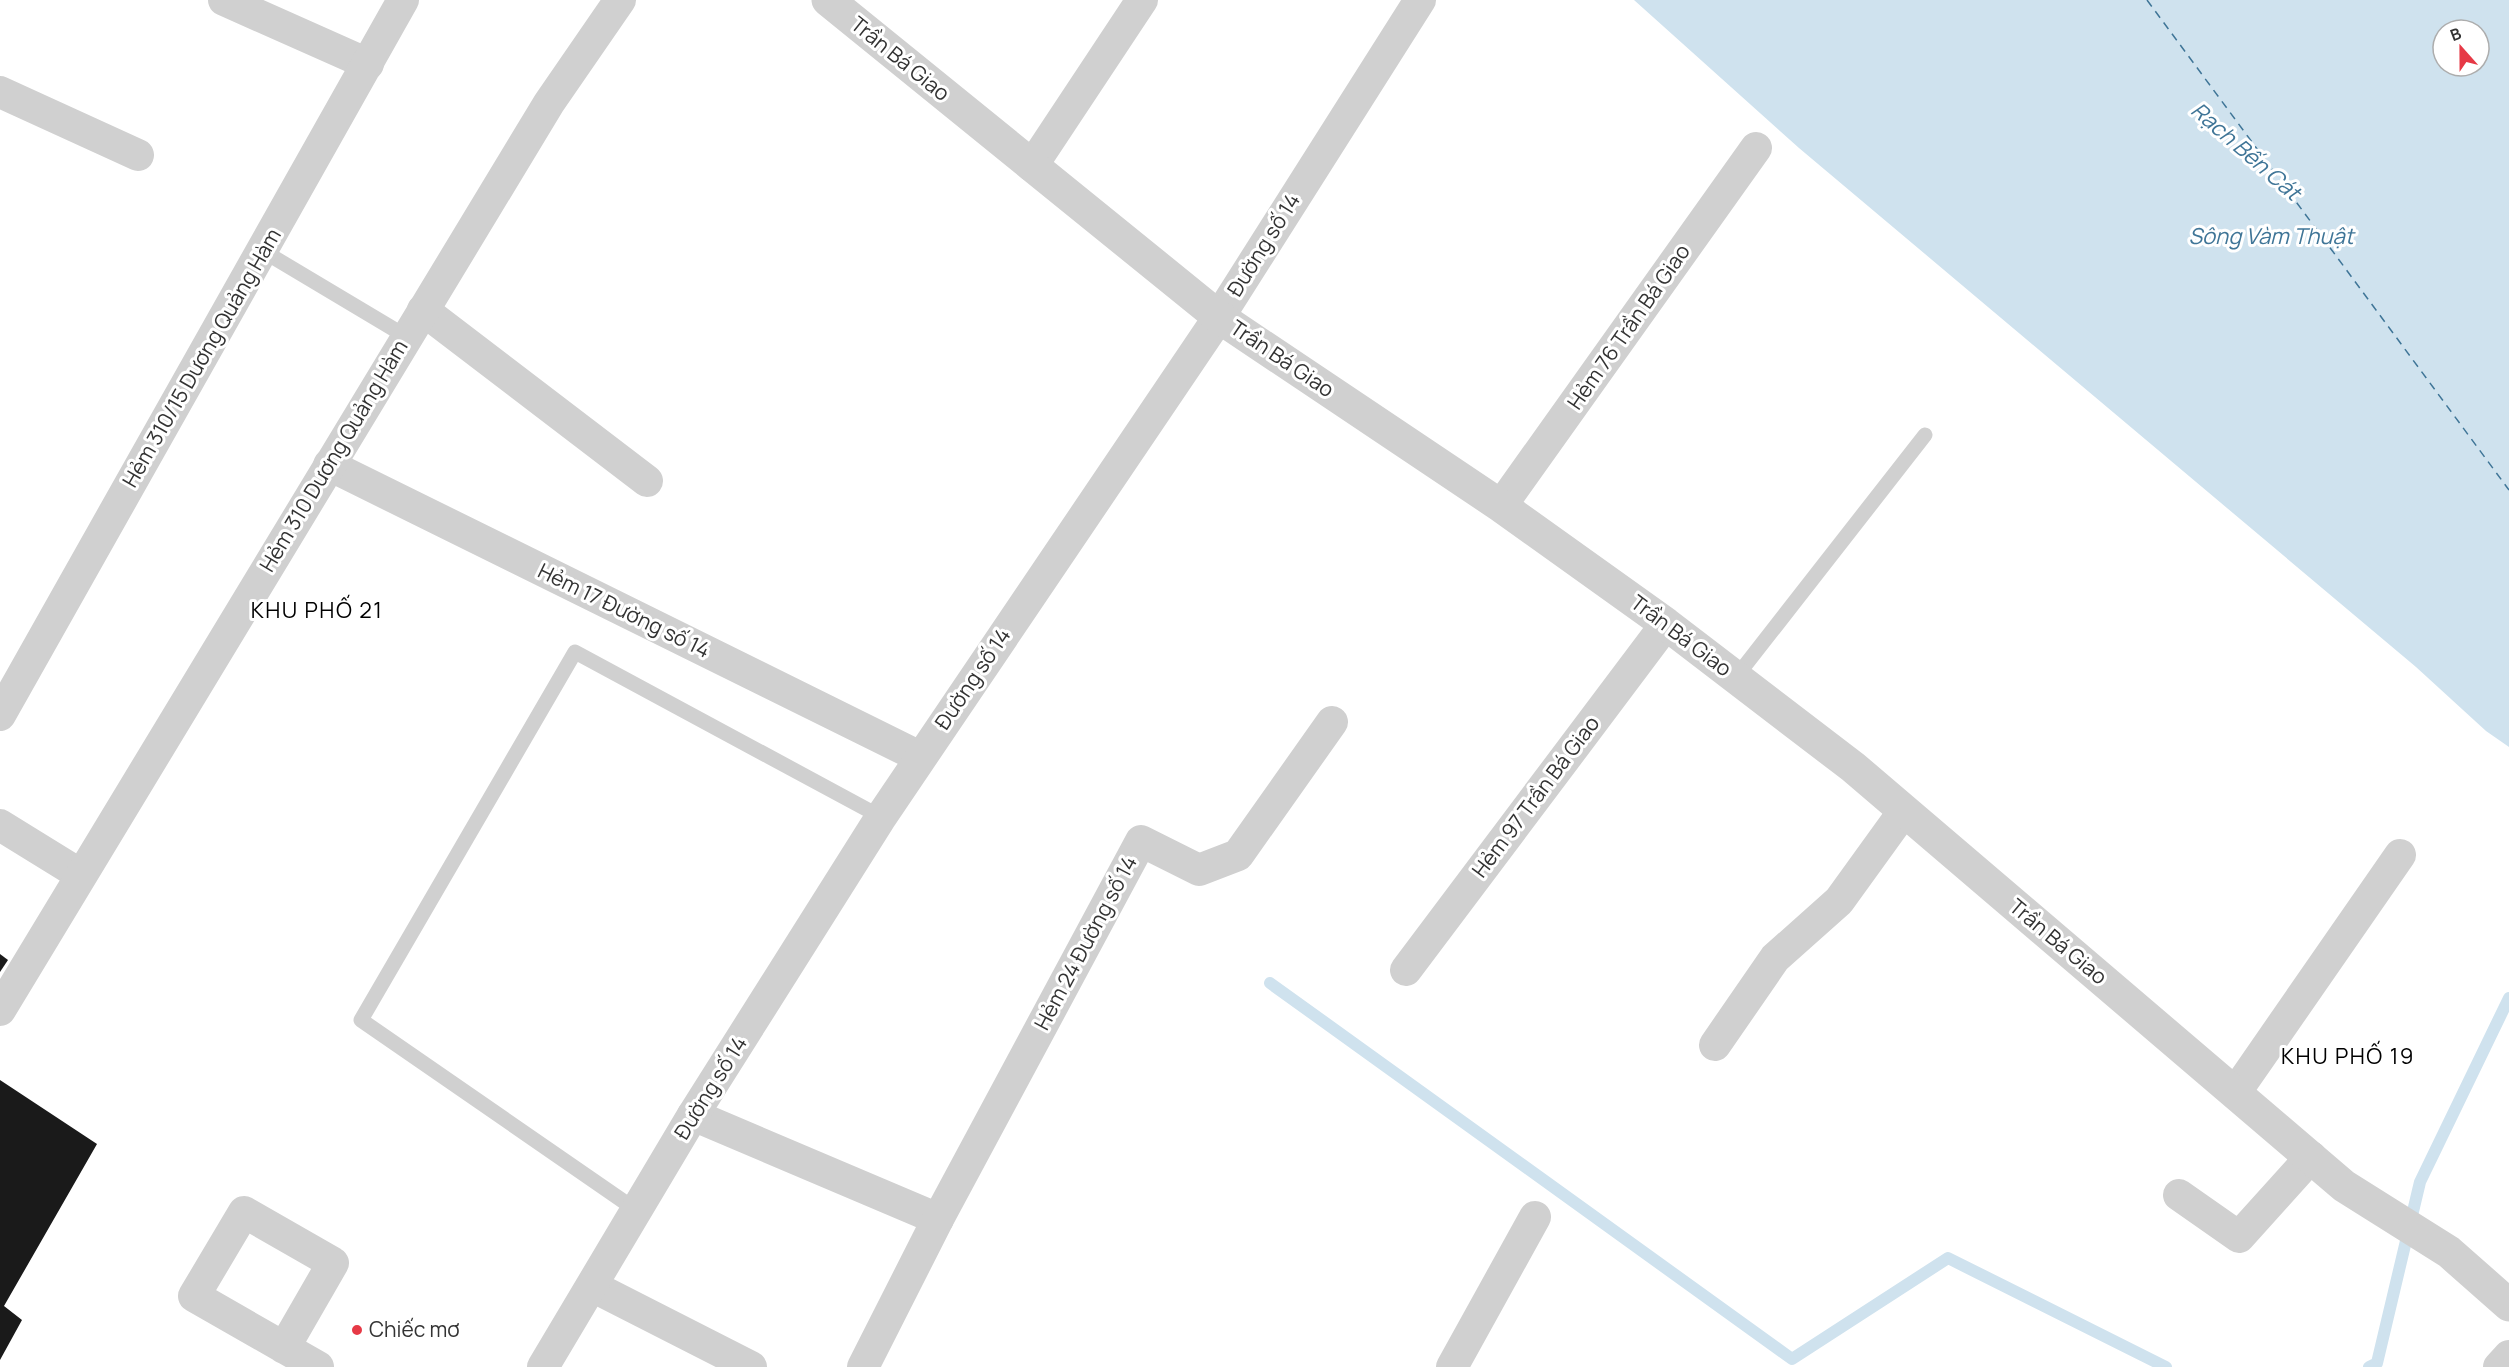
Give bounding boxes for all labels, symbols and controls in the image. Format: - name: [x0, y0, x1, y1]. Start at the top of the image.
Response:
- street label: Trần Bá Giao: [845, 10, 956, 107]
- north arrow: [2431, 18, 2491, 78]
- text: B: [2447, 22, 2464, 46]
- water label: Rạch Bến Cát: [2185, 95, 2309, 208]
- street label: Đường số 14: [1220, 188, 1306, 301]
- water label: Sông Vàm Thuật: [2189, 221, 2356, 251]
- street label: Hẻm 310/15 Dương Quảng Hàm: [115, 223, 287, 492]
- street label: Hẻm 76 Trần Bá Giao: [1561, 238, 1696, 415]
- street label: Trần Bá Giao: [1225, 313, 1340, 403]
- street label: Hẻm 310 Dương Quảng Hàm: [253, 334, 414, 577]
- street label: Hẻm 17 Đường số 14: [534, 556, 715, 664]
- street label: Trần Bá Giao: [1625, 588, 1738, 682]
- district label: KHU PHỐ 21: [251, 594, 383, 625]
- street label: Đường số 14: [928, 622, 1016, 735]
- street label: Hẻm 97 Trần Bá Giao: [1465, 710, 1605, 883]
- street label: Hẻm 24 Đường số 14: [1027, 851, 1143, 1034]
- street label: Trần Bá Giao: [2004, 892, 2113, 990]
- street label: Đường số 14: [667, 1031, 753, 1144]
- district label: KHU PHỐ 19: [2281, 1040, 2415, 1071]
- place label: Chiếc mơ: [369, 1315, 460, 1343]
- marker: Chiếc mơ: [350, 1323, 364, 1337]

